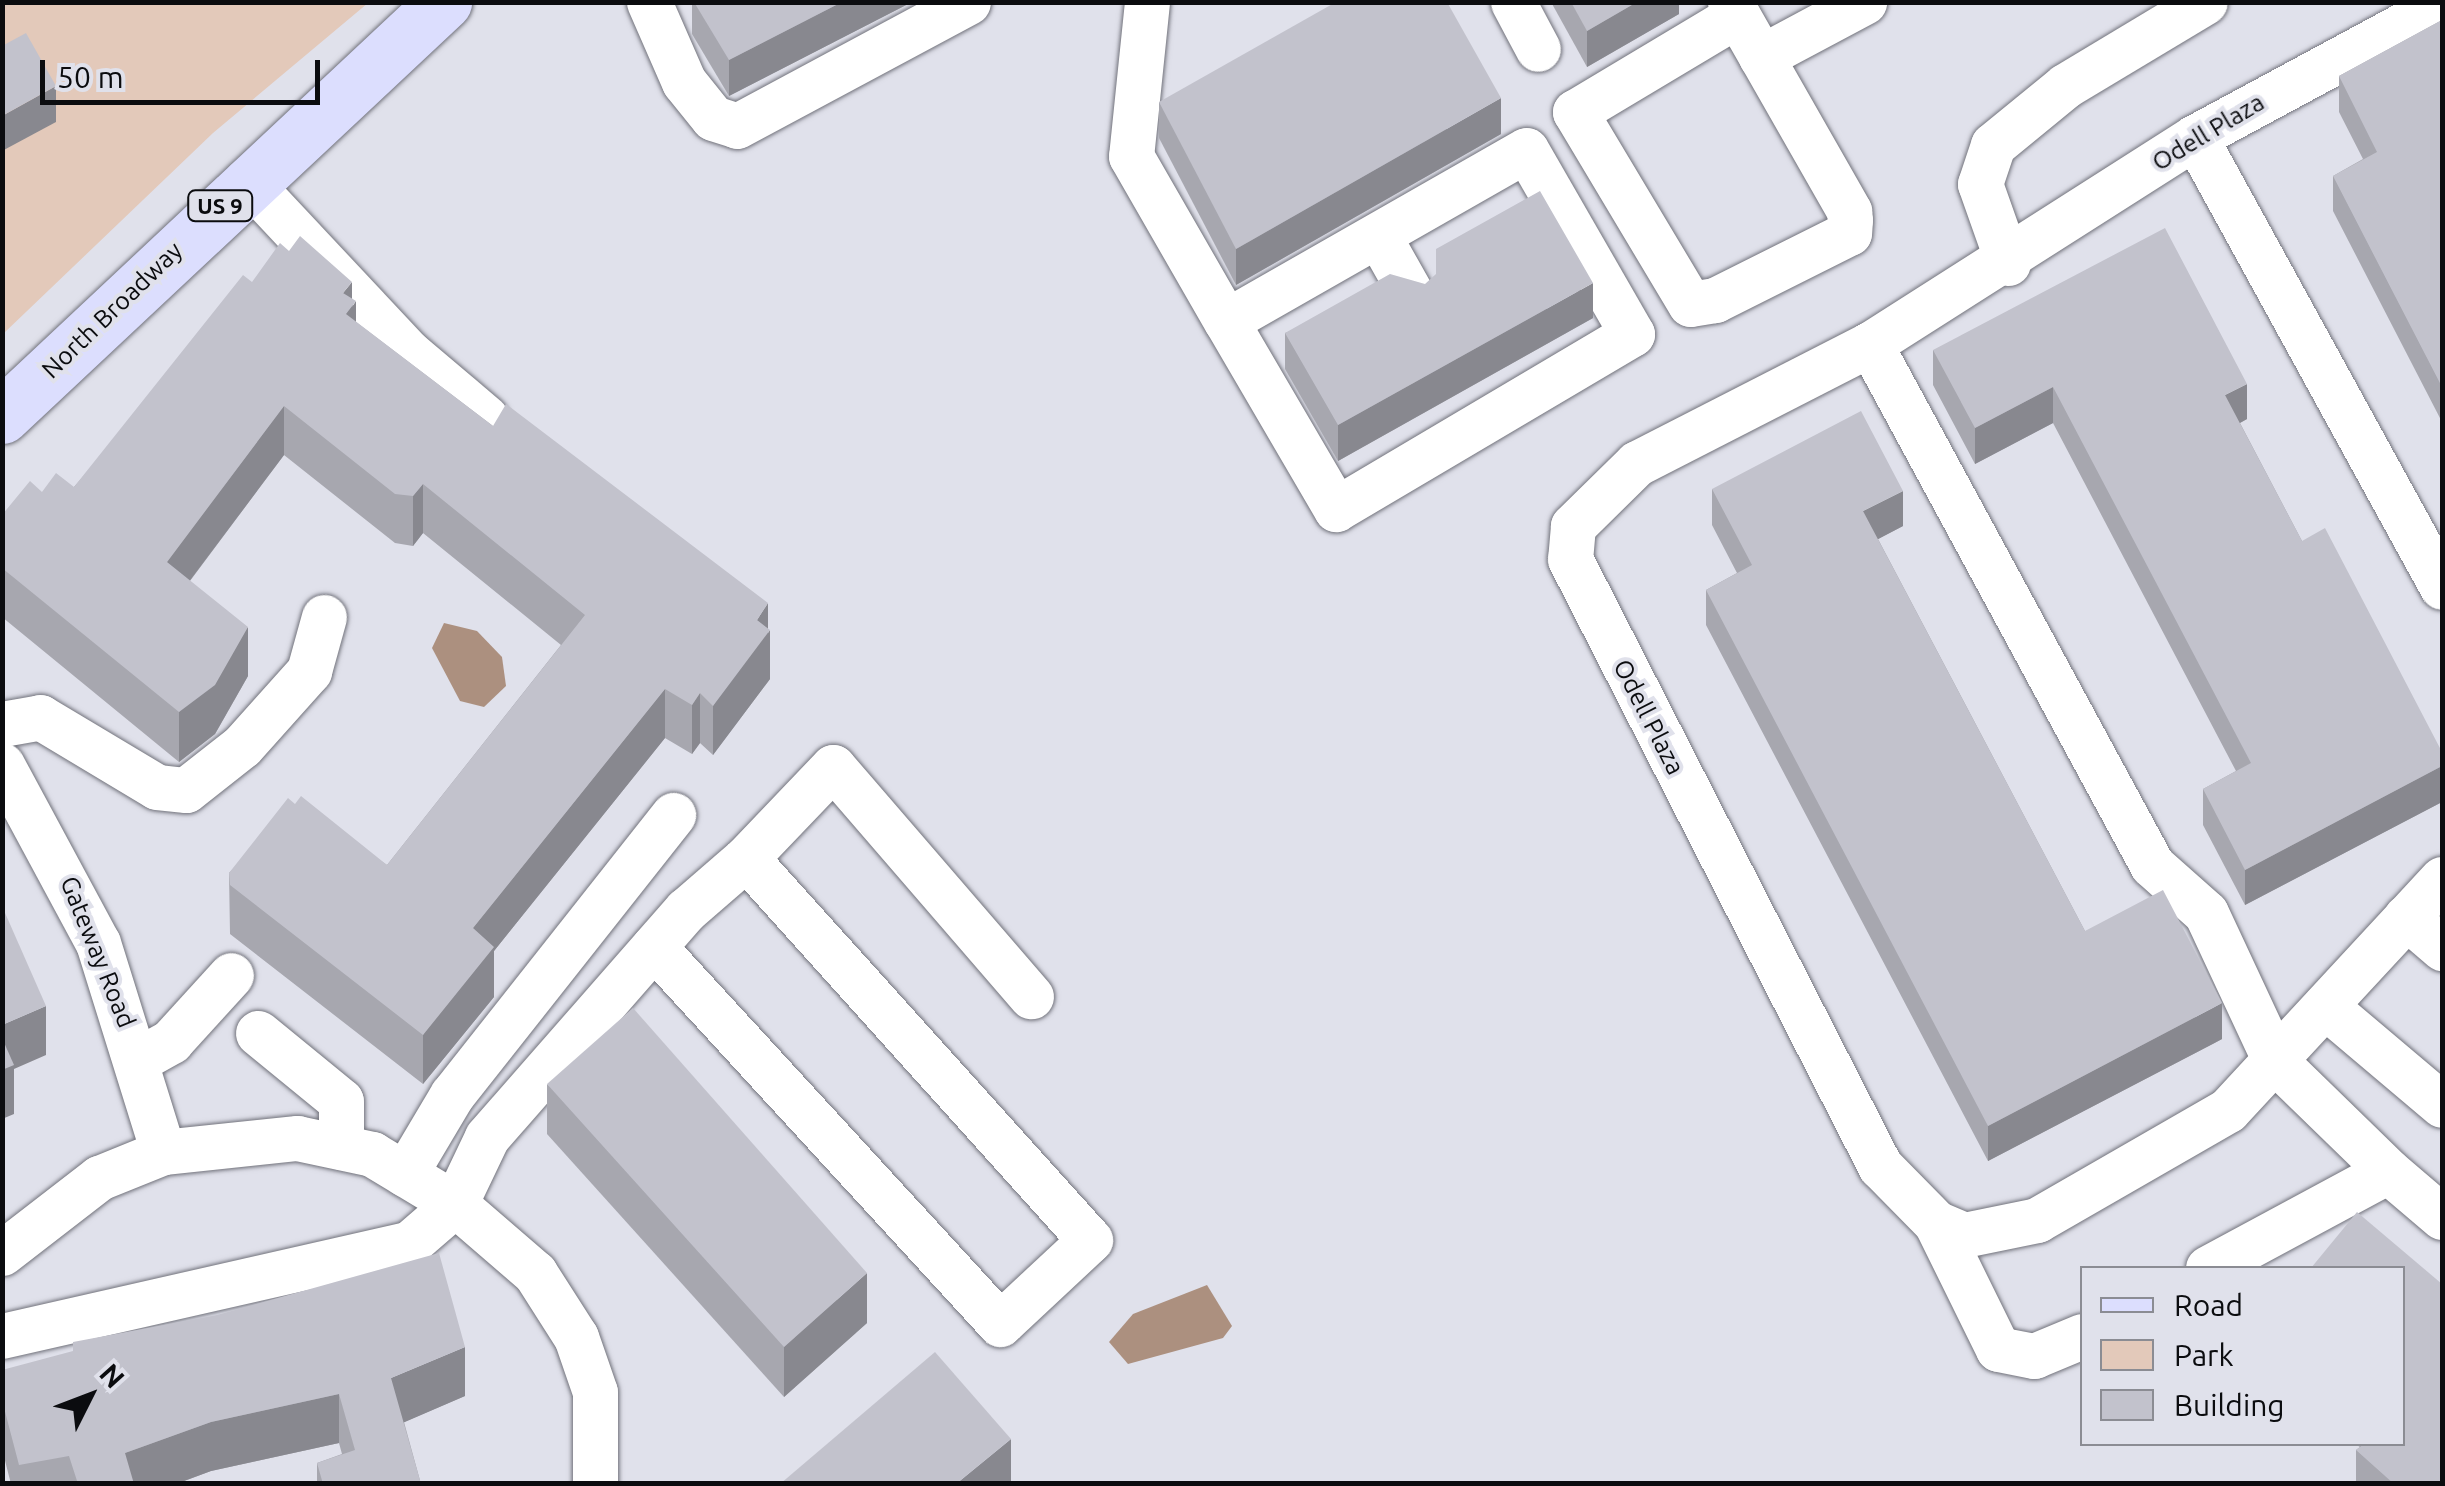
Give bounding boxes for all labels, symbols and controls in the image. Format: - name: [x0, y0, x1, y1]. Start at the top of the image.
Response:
- scale bar: [45, 40, 325, 102]
- text: 50 m: [57, 60, 124, 94]
- street label: Odell Plaza: [2147, 87, 2269, 177]
- road number: US 9: [185, 189, 255, 223]
- street label: North Broadway: [36, 235, 188, 385]
- street label: Odell Plaza: [1607, 654, 1691, 780]
- street label: Gateway Road: [54, 872, 142, 1032]
- legend: [2080, 1266, 2405, 1446]
- text: Road: [2174, 1288, 2243, 1322]
- text: Park: [2174, 1338, 2234, 1372]
- north arrow: [40, 1346, 140, 1446]
- text: N: [94, 1357, 131, 1394]
- text: Building: [2174, 1388, 2285, 1422]

